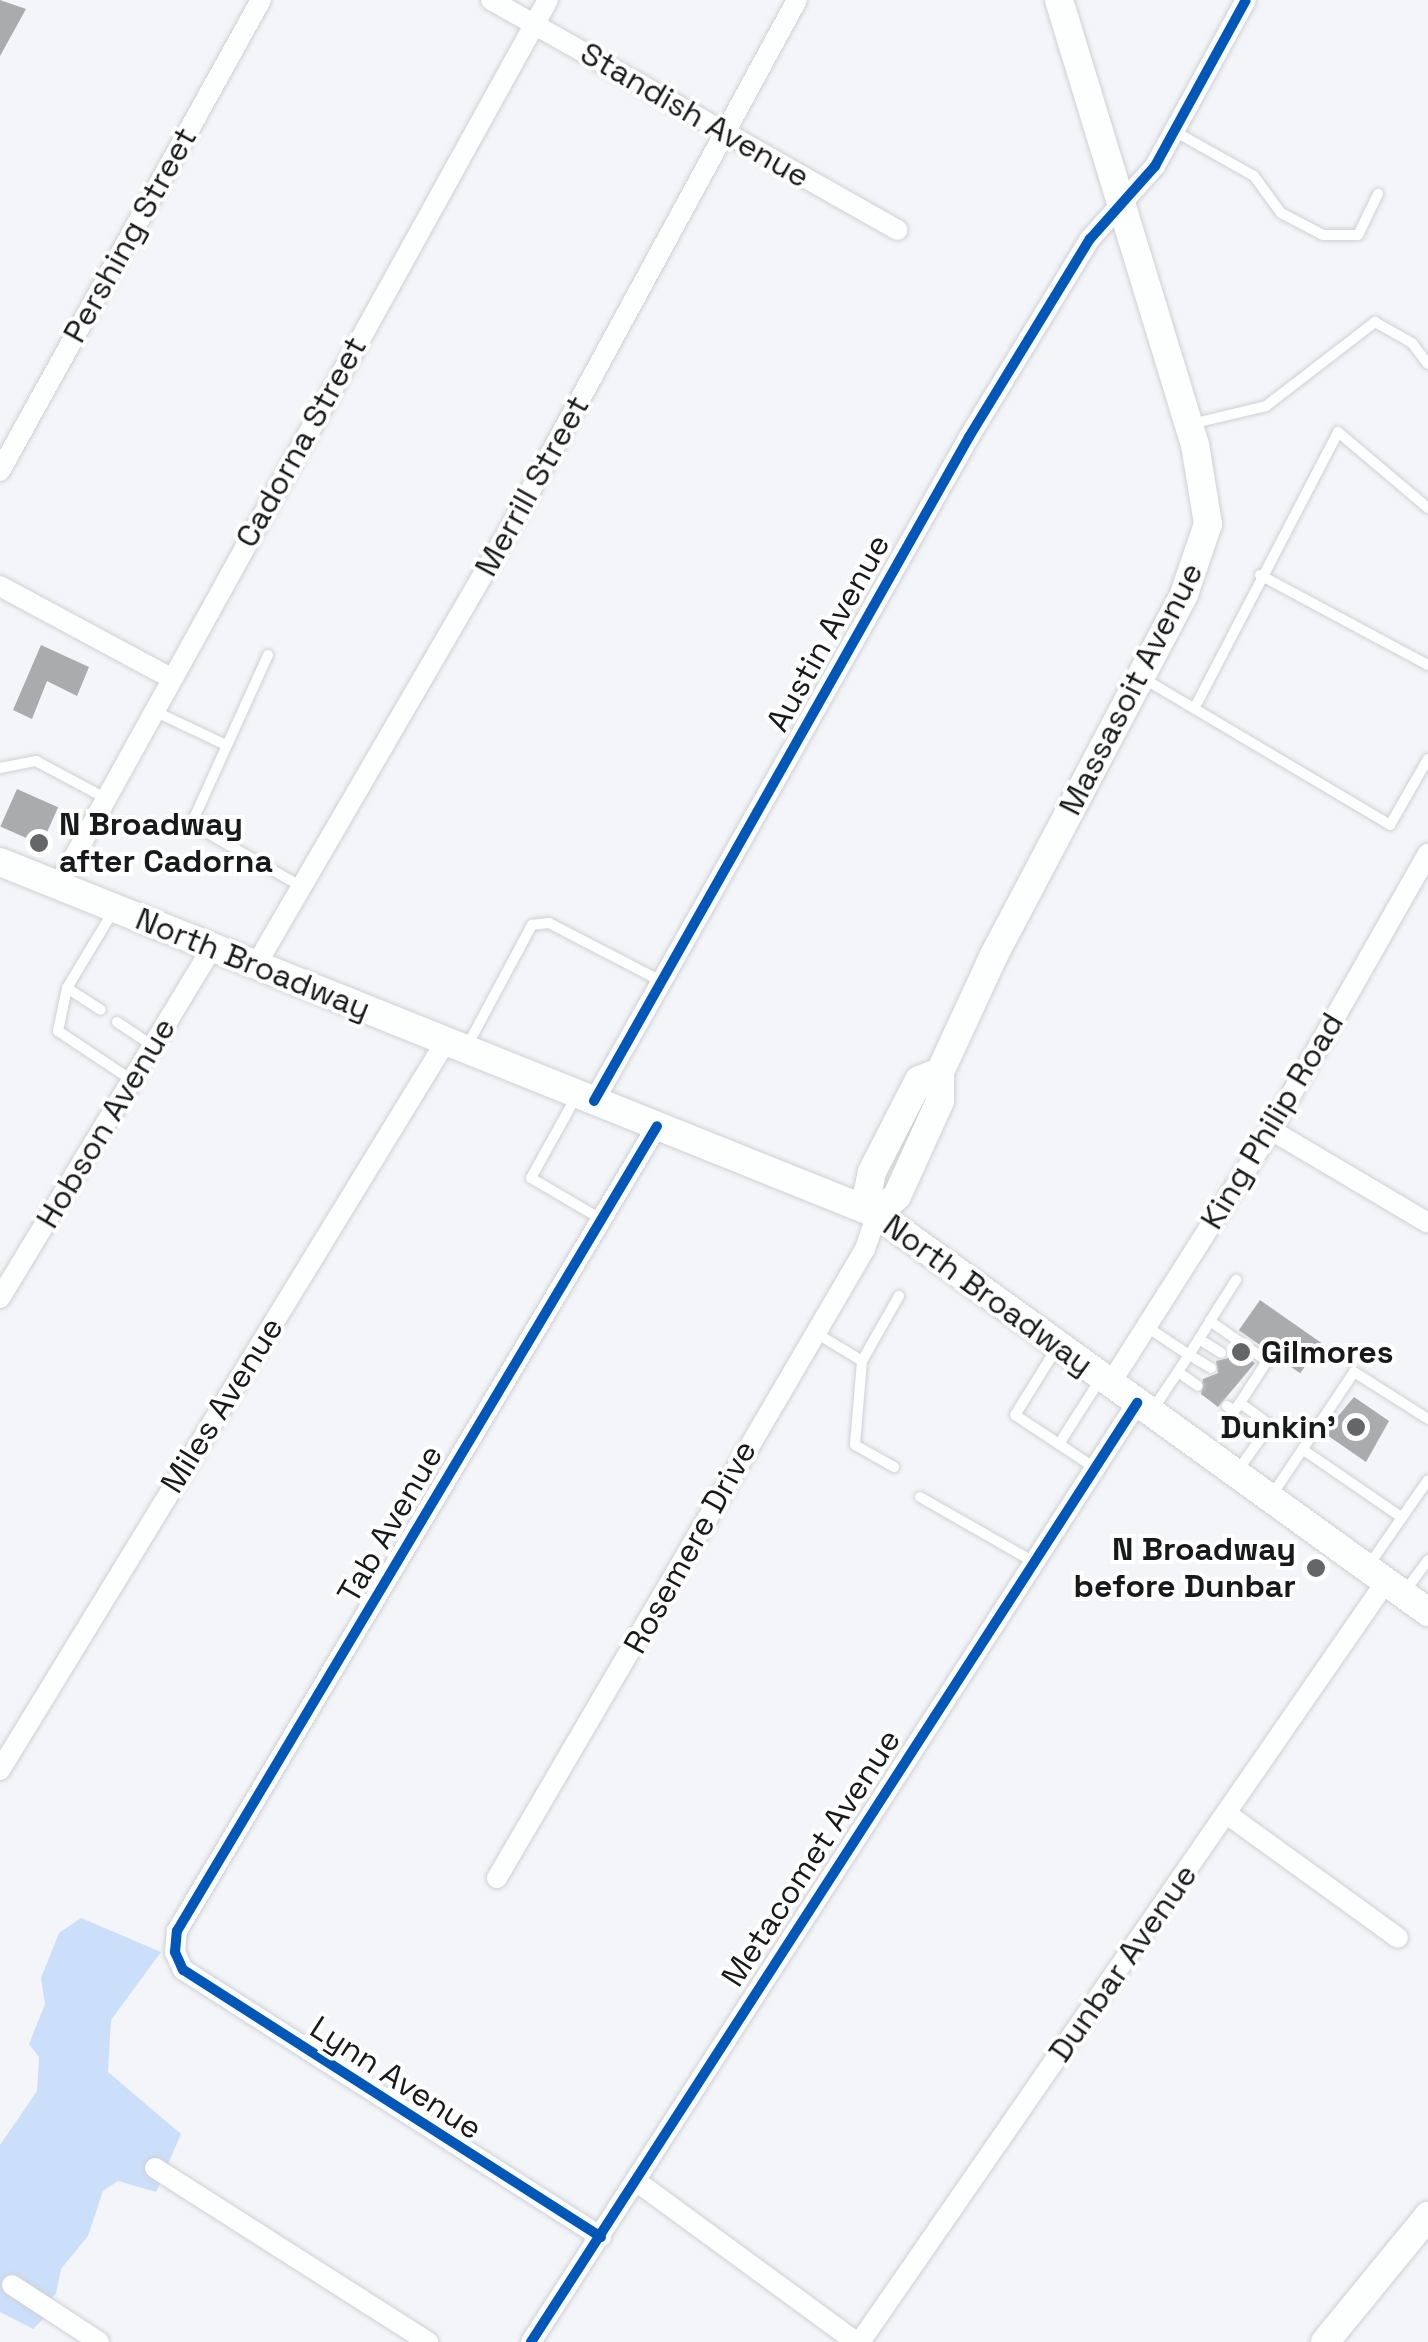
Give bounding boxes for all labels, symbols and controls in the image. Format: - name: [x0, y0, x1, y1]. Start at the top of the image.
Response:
- street label: Standish Avenue: [573, 34, 817, 196]
- street label: Pershing Street: [55, 121, 205, 349]
- street label: Cadorna Street: [227, 330, 375, 554]
- street label: Merrill Street: [467, 389, 597, 583]
- street label: Austin Avenue: [758, 528, 898, 738]
- street label: Massasoit Avenue: [1051, 556, 1211, 822]
- place label: N Broadway after Cadorna: [59, 806, 273, 881]
- marker: N Broadway after Cadorna: [28, 832, 50, 854]
- street label: North Broadway: [130, 899, 376, 1029]
- street label: King Philip Road: [1192, 1006, 1352, 1236]
- street label: Hobson Avenue: [28, 1011, 184, 1235]
- street label: North Broadway: [876, 1206, 1100, 1384]
- street label: Miles Avenue: [153, 1310, 291, 1500]
- place label: Gilmores: [1261, 1333, 1393, 1371]
- marker: Gilmores: [1230, 1341, 1252, 1363]
- place label: Dunkin': [1220, 1408, 1336, 1446]
- marker: Dunkin': [1345, 1416, 1367, 1438]
- street label: Rosemere Drive: [616, 1434, 764, 1660]
- street label: Tab Avenue: [329, 1438, 451, 1610]
- place label: N Broadway before Dunbar: [1074, 1531, 1296, 1606]
- marker: N Broadway before Dunbar: [1305, 1557, 1327, 1579]
- street label: Metacomet Avenue: [713, 1722, 909, 1994]
- street label: Dunbar Avenue: [1041, 1857, 1205, 2069]
- street label: Lynn Avenue: [303, 2008, 489, 2148]

